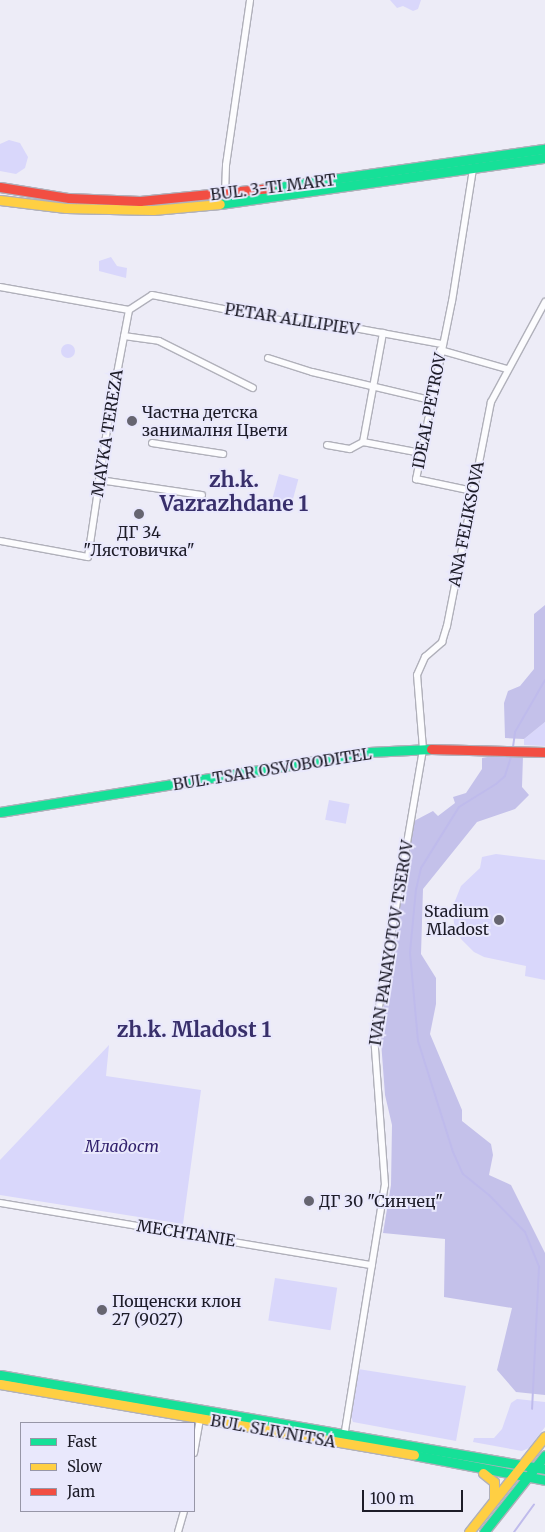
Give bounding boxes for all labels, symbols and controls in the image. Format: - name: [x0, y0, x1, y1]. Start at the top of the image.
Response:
- street label: BUL. 3-TI MART: [209, 170, 337, 204]
- street label: PETAR ALILIPIEV: [223, 299, 361, 339]
- street label: IDEAL PETROV: [408, 351, 450, 471]
- street label: MAYKA TEREZA: [87, 368, 127, 498]
- place label: Частна детска занималня Цвети: [142, 402, 288, 440]
- marker: Частна детска занималня Цвети: [126, 415, 138, 427]
- street label: ANA FELIKSOVA: [444, 460, 488, 588]
- district label: zh.k. Vazrazhdane 1: [160, 467, 308, 517]
- marker: ДГ 34 "Лястовичка": [133, 508, 145, 520]
- place label: ДГ 34 "Лястовичка": [83, 522, 195, 560]
- street label: BUL. TSAR OSVOBODITEL: [171, 744, 373, 794]
- street label: IVAN PANAYOTOV TSEROV: [365, 839, 417, 1047]
- place label: Stadium Mladost: [424, 901, 489, 939]
- marker: Stadium Mladost: [493, 914, 505, 926]
- district label: zh.k. Mladost 1: [117, 1017, 271, 1043]
- park label: Младост: [85, 1136, 159, 1156]
- place label: ДГ 30 "Синчец": [319, 1191, 443, 1211]
- marker: ДГ 30 "Синчец": [303, 1195, 315, 1207]
- street label: MECHTANIE: [135, 1216, 237, 1250]
- place label: Пощенски клон 27 (9027): [112, 1291, 241, 1329]
- marker: Пощенски клон 27 (9027): [96, 1304, 108, 1316]
- street label: BUL. SLIVNITSA: [209, 1411, 337, 1451]
- legend: [20, 1422, 195, 1512]
- text: Fast: [67, 1432, 97, 1451]
- text: Slow: [67, 1457, 102, 1476]
- scale bar: [365, 1480, 466, 1512]
- text: Jam: [67, 1482, 95, 1501]
- text: 100 m: [370, 1489, 414, 1508]

